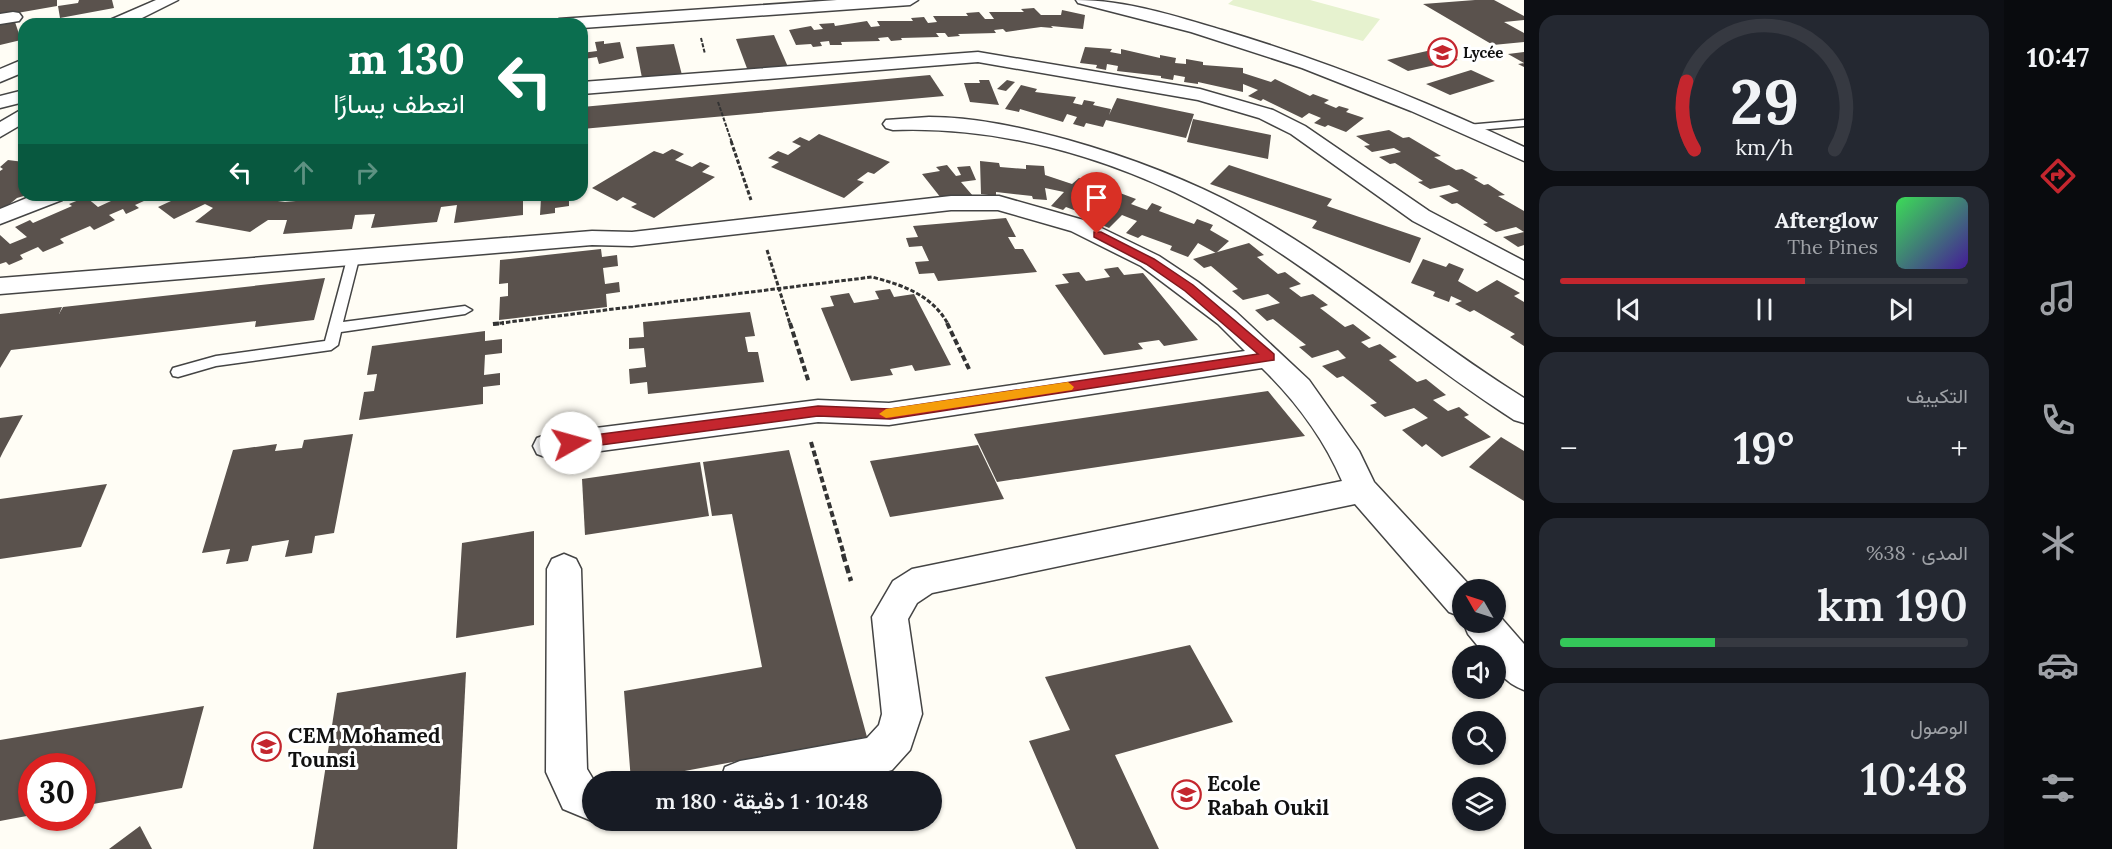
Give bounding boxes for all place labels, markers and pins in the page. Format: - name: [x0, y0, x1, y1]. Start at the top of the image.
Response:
- school or university icon: Lycée: [1426, 36, 1458, 68]
- place label: Lycée: [1463, 43, 1503, 62]
- pin: [1071, 172, 1122, 234]
- place label: CEM Mohamed Tounsi: [288, 722, 440, 773]
- school or university icon: CEM Mohamed Tounsi: [251, 731, 283, 763]
- place label: Ecole Rabah Oukil: [1207, 770, 1329, 821]
- school or university icon: Ecole Rabah Oukil: [1170, 779, 1202, 811]

